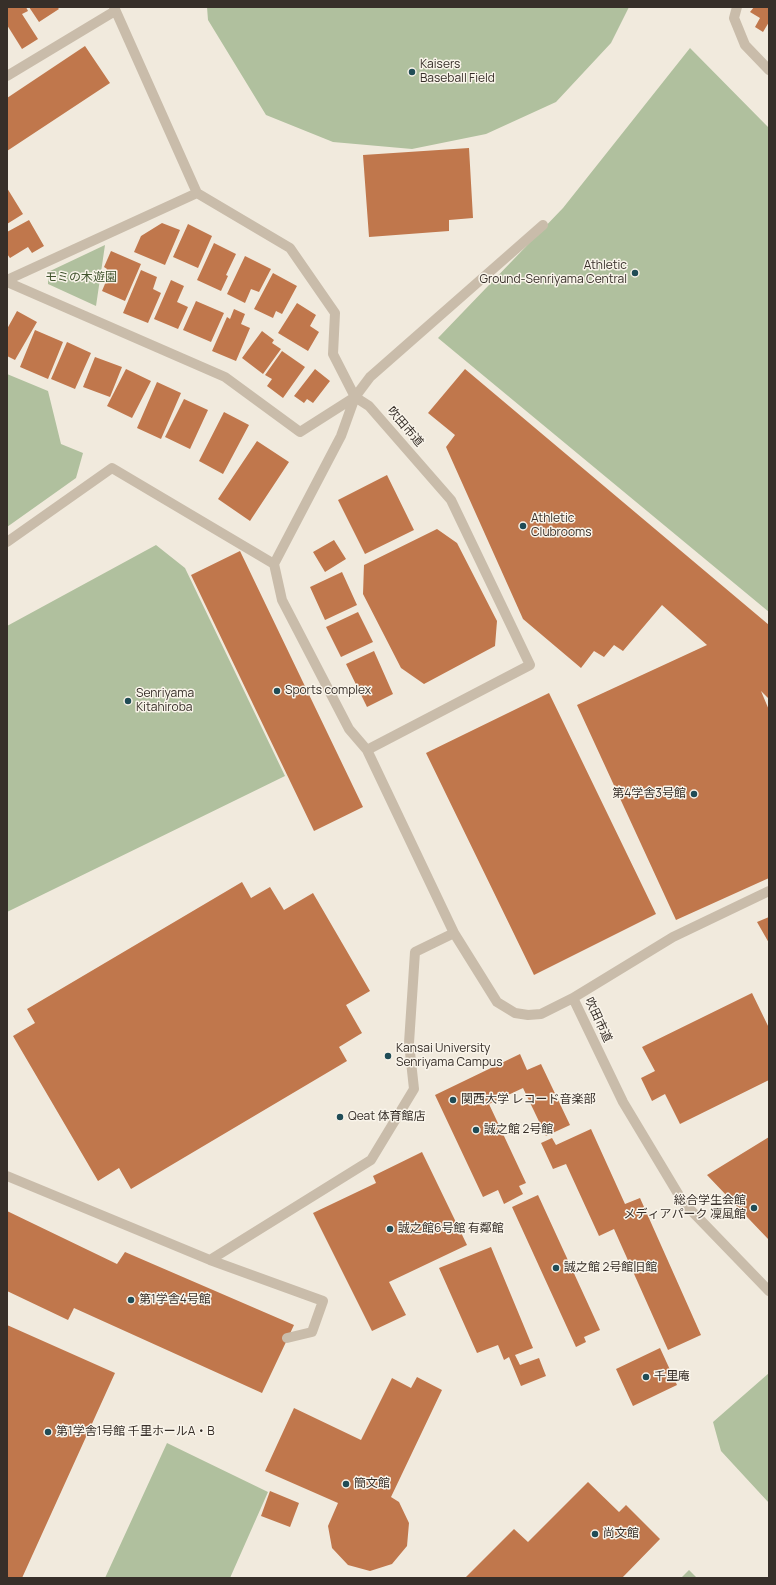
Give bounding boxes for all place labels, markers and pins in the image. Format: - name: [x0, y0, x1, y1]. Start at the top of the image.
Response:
- place label: Kaisers Baseball Field: [420, 58, 495, 86]
- marker: Kaisers Baseball Field: [407, 67, 417, 77]
- place label: Athletic Ground-Senriyama Central: [479, 259, 627, 287]
- marker: Athletic Ground-Senriyama Central: [630, 268, 640, 278]
- place label: Athletic Clubrooms: [531, 512, 591, 540]
- marker: Athletic Clubrooms: [518, 521, 528, 531]
- place label: Sports complex: [285, 684, 371, 698]
- marker: Sports complex: [272, 686, 282, 696]
- place label: Senriyama Kitahiroba: [136, 687, 194, 715]
- marker: Senriyama Kitahiroba: [123, 696, 133, 706]
- place label: 第4学舎3号館: [612, 787, 686, 801]
- marker: 第4学舎3号館: [689, 789, 699, 799]
- place label: Kansai University Senriyama Campus: [396, 1042, 502, 1070]
- marker: Kansai University Senriyama Campus: [383, 1051, 393, 1061]
- place label: 関西大学 レコード音楽部: [461, 1093, 595, 1107]
- marker: 関西大学 レコード音楽部: [448, 1095, 458, 1105]
- place label: Qeat 体育館店: [348, 1110, 425, 1124]
- marker: Qeat 体育館店: [335, 1112, 345, 1122]
- place label: 誠之館 2号館: [484, 1123, 553, 1137]
- marker: 誠之館 2号館: [471, 1125, 481, 1135]
- place label: 総合学生会館 メディアパーク 凜風館: [624, 1194, 746, 1222]
- marker: 総合学生会館 メディアパーク 凜風館: [749, 1203, 759, 1213]
- place label: 誠之館6号館 有鄰館: [398, 1222, 504, 1236]
- marker: 誠之館6号館 有鄰館: [385, 1224, 395, 1234]
- place label: 誠之館 2号館旧館: [564, 1261, 657, 1275]
- marker: 誠之館 2号館旧館: [551, 1263, 561, 1273]
- place label: 第1学舎4号館: [139, 1293, 211, 1307]
- marker: 第1学舎4号館: [126, 1295, 136, 1305]
- place label: 千里庵: [654, 1370, 690, 1384]
- marker: 千里庵: [641, 1372, 651, 1382]
- place label: 第1学舎1号館 千里ホールA・B: [56, 1425, 215, 1439]
- marker: 第1学舎1号館 千里ホールA・B: [43, 1427, 53, 1437]
- place label: 簡文館: [354, 1477, 390, 1491]
- marker: 簡文館: [341, 1479, 351, 1489]
- place label: 尚文館: [603, 1527, 639, 1541]
- marker: 尚文館: [590, 1529, 600, 1539]

